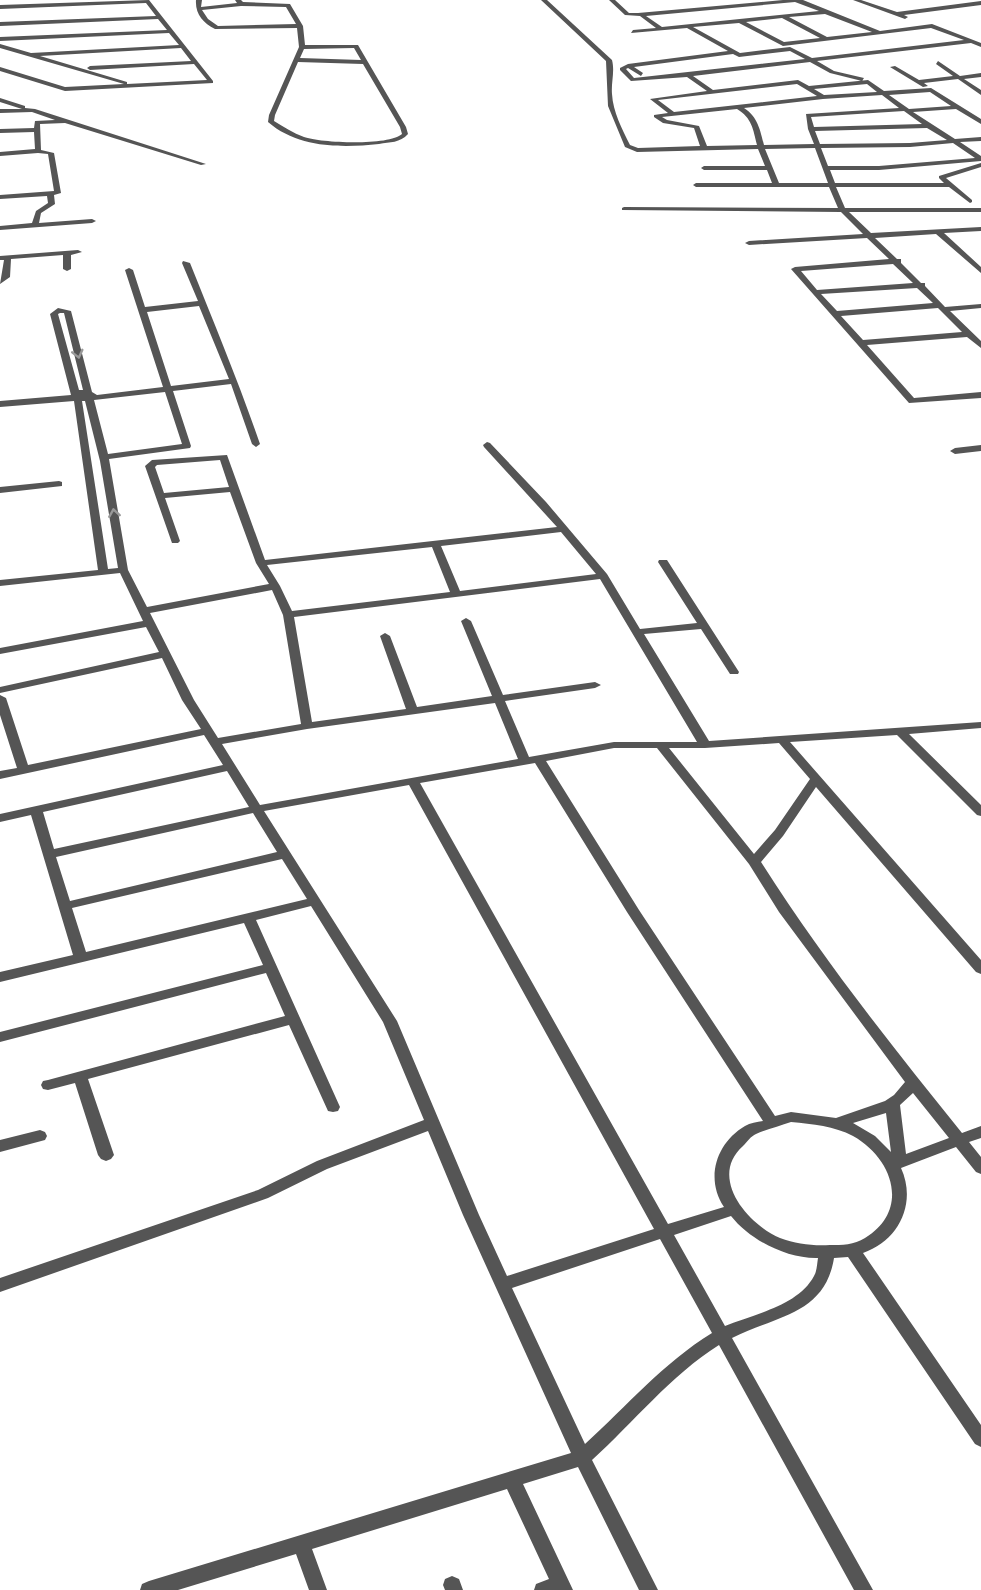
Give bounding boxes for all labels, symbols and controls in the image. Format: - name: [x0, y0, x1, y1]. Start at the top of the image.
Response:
- one-way arrow: [71, 348, 84, 358]
- one-way arrow: [108, 508, 120, 517]

